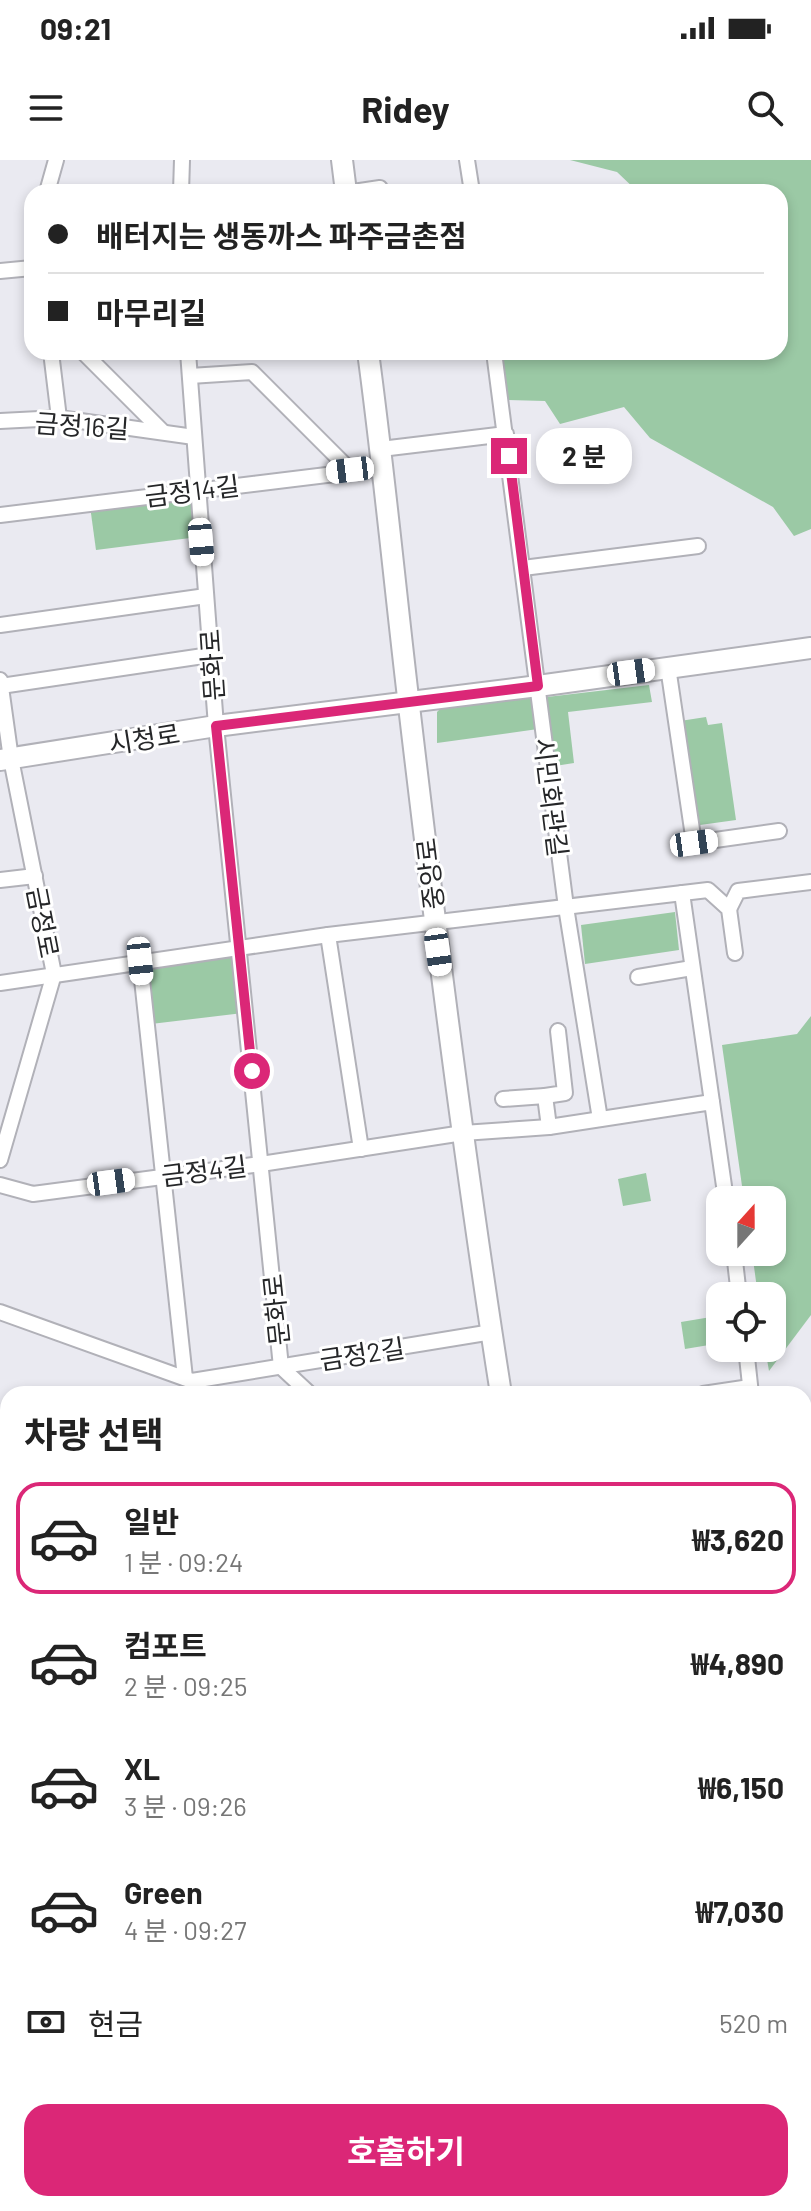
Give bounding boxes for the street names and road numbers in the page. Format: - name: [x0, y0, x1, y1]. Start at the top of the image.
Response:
- street label: 금정16길: [34, 406, 130, 444]
- street label: 금정14길: [143, 469, 241, 511]
- street label: 문화로: [193, 628, 229, 702]
- street label: 시청로: [106, 717, 182, 759]
- street label: 시민회관길: [529, 736, 575, 858]
- street label: 중앙로: [409, 836, 449, 912]
- street label: 금정로: [22, 884, 66, 960]
- street label: 금정4길: [159, 1149, 249, 1191]
- street label: 문화로: [256, 1273, 294, 1347]
- street label: 금정2길: [317, 1331, 407, 1375]

